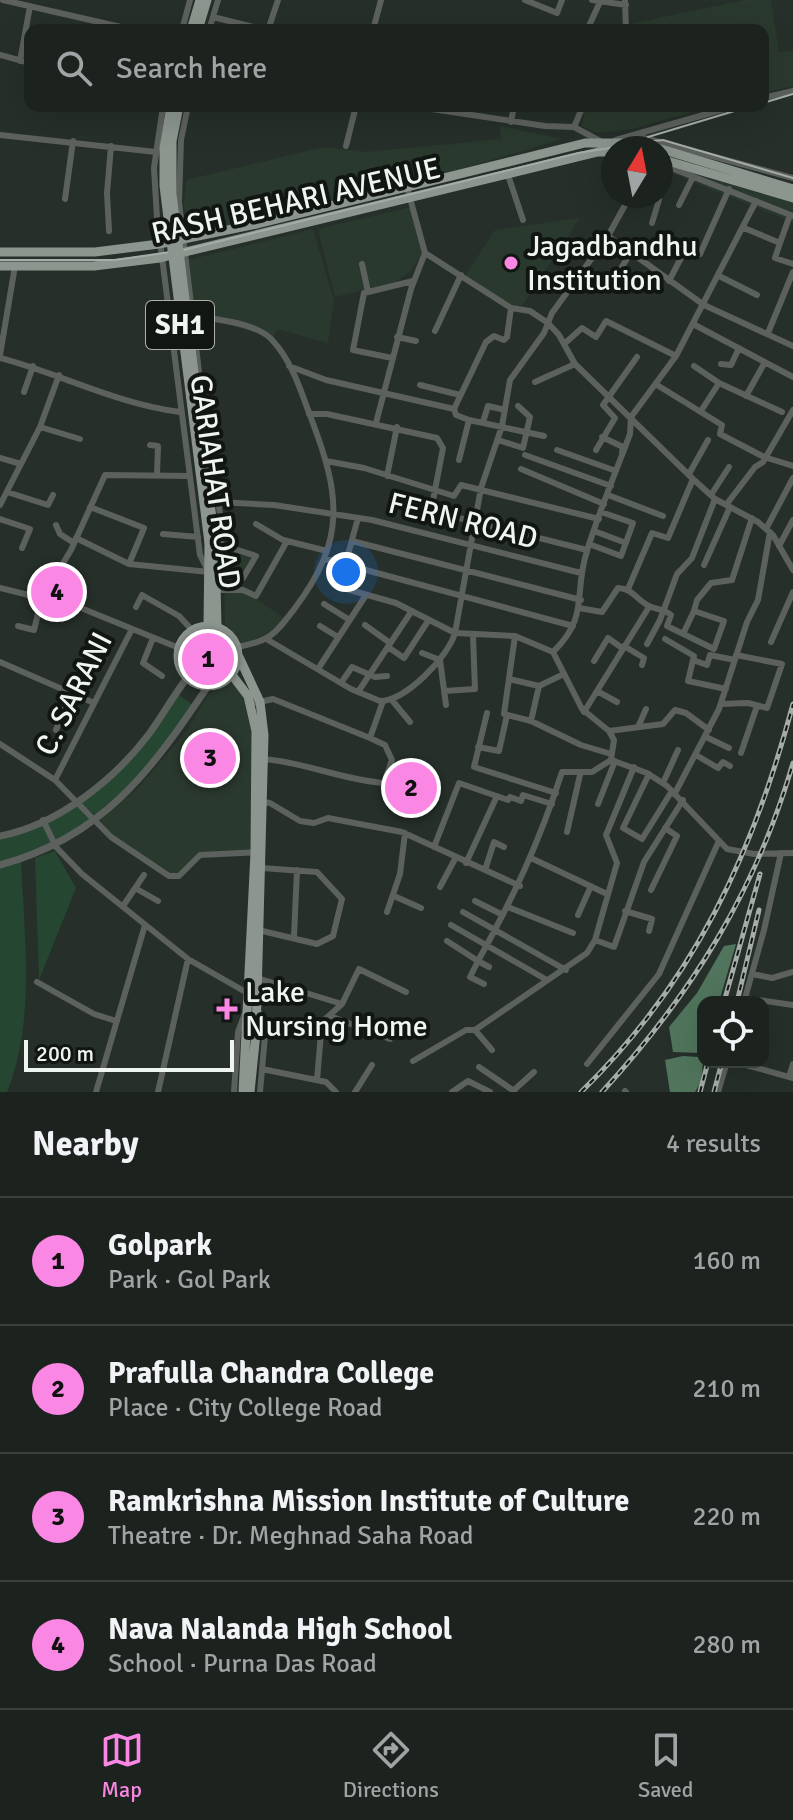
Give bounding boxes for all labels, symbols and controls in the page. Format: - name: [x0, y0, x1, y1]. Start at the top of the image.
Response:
- search box: [24, 24, 769, 112]
- icon: search: [52, 46, 96, 90]
- text: Search here: [116, 50, 267, 87]
- north arrow: [601, 136, 673, 208]
- street label: RASH BEHARI AVENUE: [148, 150, 444, 252]
- place label: Jagadbandhu Institution: [527, 228, 698, 299]
- marker: Jagadbandhu Institution: [502, 254, 520, 272]
- road number: SH1: [146, 301, 214, 349]
- street label: GARIAHAT ROAD: [182, 373, 248, 591]
- street label: FERN ROAD: [385, 485, 541, 557]
- your location: [326, 552, 366, 592]
- pin: 4: [31, 562, 83, 622]
- street label: C. SARANI: [27, 626, 121, 762]
- pin: 1: [182, 629, 234, 689]
- pin: 3: [184, 728, 236, 788]
- pin: 2: [385, 758, 437, 818]
- place label: Lake Nursing Home: [245, 974, 428, 1045]
- map controls: [697, 996, 769, 1068]
- button: locate: [697, 996, 769, 1068]
- marker: Lake Nursing Home: [216, 998, 238, 1020]
- scale bar: [24, 1036, 234, 1072]
- text: 200 m: [36, 1040, 94, 1067]
- text: Nearby: [32, 1123, 139, 1165]
- text: 4 results: [666, 1128, 761, 1160]
- text: Golpark: [108, 1227, 212, 1264]
- text: 1: [51, 1245, 65, 1277]
- text: 160 m: [692, 1245, 761, 1277]
- text: Park · Gol Park: [108, 1264, 271, 1296]
- text: Prafulla Chandra College: [108, 1355, 434, 1392]
- text: 2: [51, 1373, 65, 1405]
- text: 210 m: [692, 1373, 761, 1405]
- text: Place · City College Road: [108, 1392, 383, 1424]
- text: Ramkrishna Mission Institute of Culture: [108, 1483, 629, 1520]
- text: 3: [51, 1501, 65, 1533]
- text: 220 m: [692, 1501, 761, 1533]
- text: Theatre · Dr. Meghnad Saha Road: [108, 1520, 474, 1552]
- text: Nava Nalanda High School: [108, 1611, 452, 1648]
- text: 4: [51, 1629, 65, 1661]
- text: 280 m: [692, 1629, 761, 1661]
- text: School · Purna Das Road: [108, 1648, 377, 1680]
- tab: Map: [100, 1728, 144, 1803]
- tab: Directions: [343, 1728, 439, 1803]
- tab: Saved: [638, 1728, 693, 1803]

